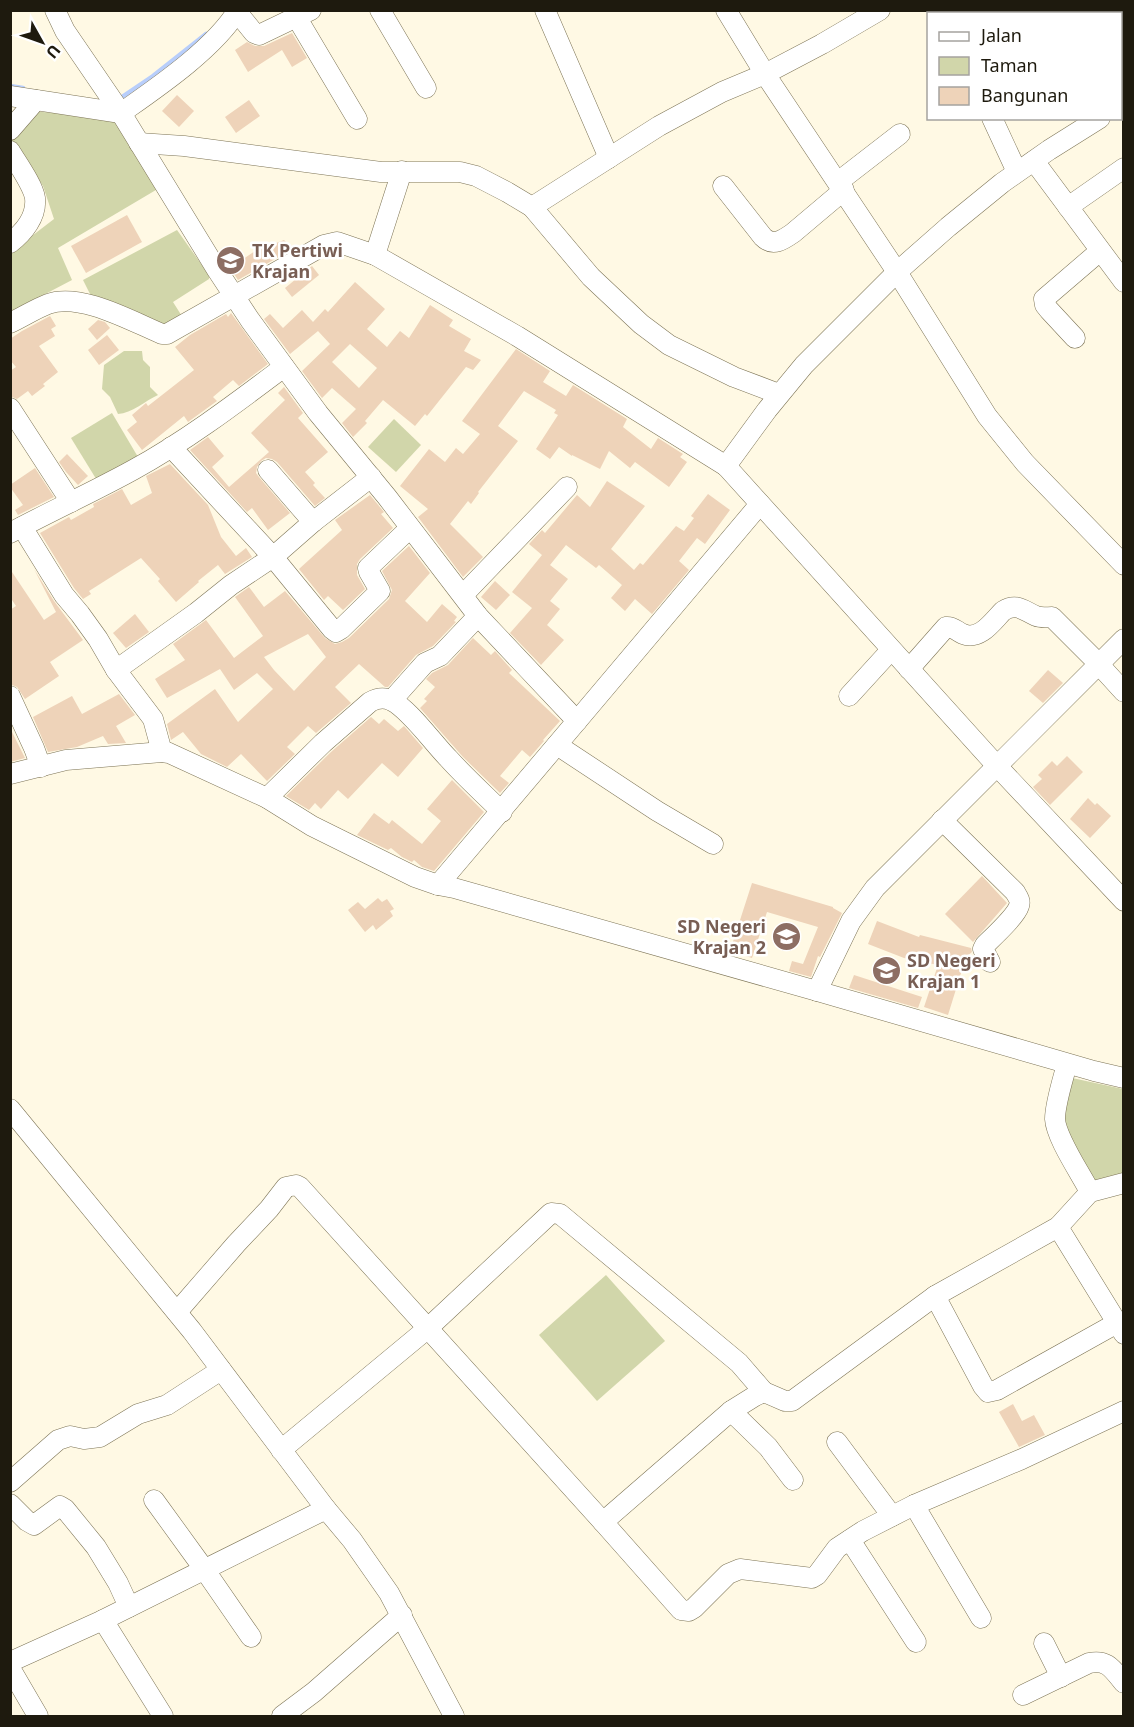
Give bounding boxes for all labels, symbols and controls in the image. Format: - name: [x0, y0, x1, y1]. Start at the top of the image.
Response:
- north arrow: [12, 12, 72, 72]
- legend: [927, 12, 1122, 120]
- text: Jalan: [979, 23, 1022, 47]
- text: U: [41, 40, 66, 63]
- text: Taman: [981, 53, 1038, 77]
- text: Bangunan: [981, 83, 1068, 107]
- place label: TK Pertiwi Krajan: [252, 238, 343, 283]
- school or university icon: TK Pertiwi Krajan: [215, 244, 247, 276]
- place label: SD Negeri Krajan 2: [677, 914, 766, 959]
- school or university icon: SD Negeri Krajan 2: [771, 920, 803, 952]
- place label: SD Negeri Krajan 1: [907, 948, 996, 993]
- school or university icon: SD Negeri Krajan 1: [870, 954, 902, 986]

